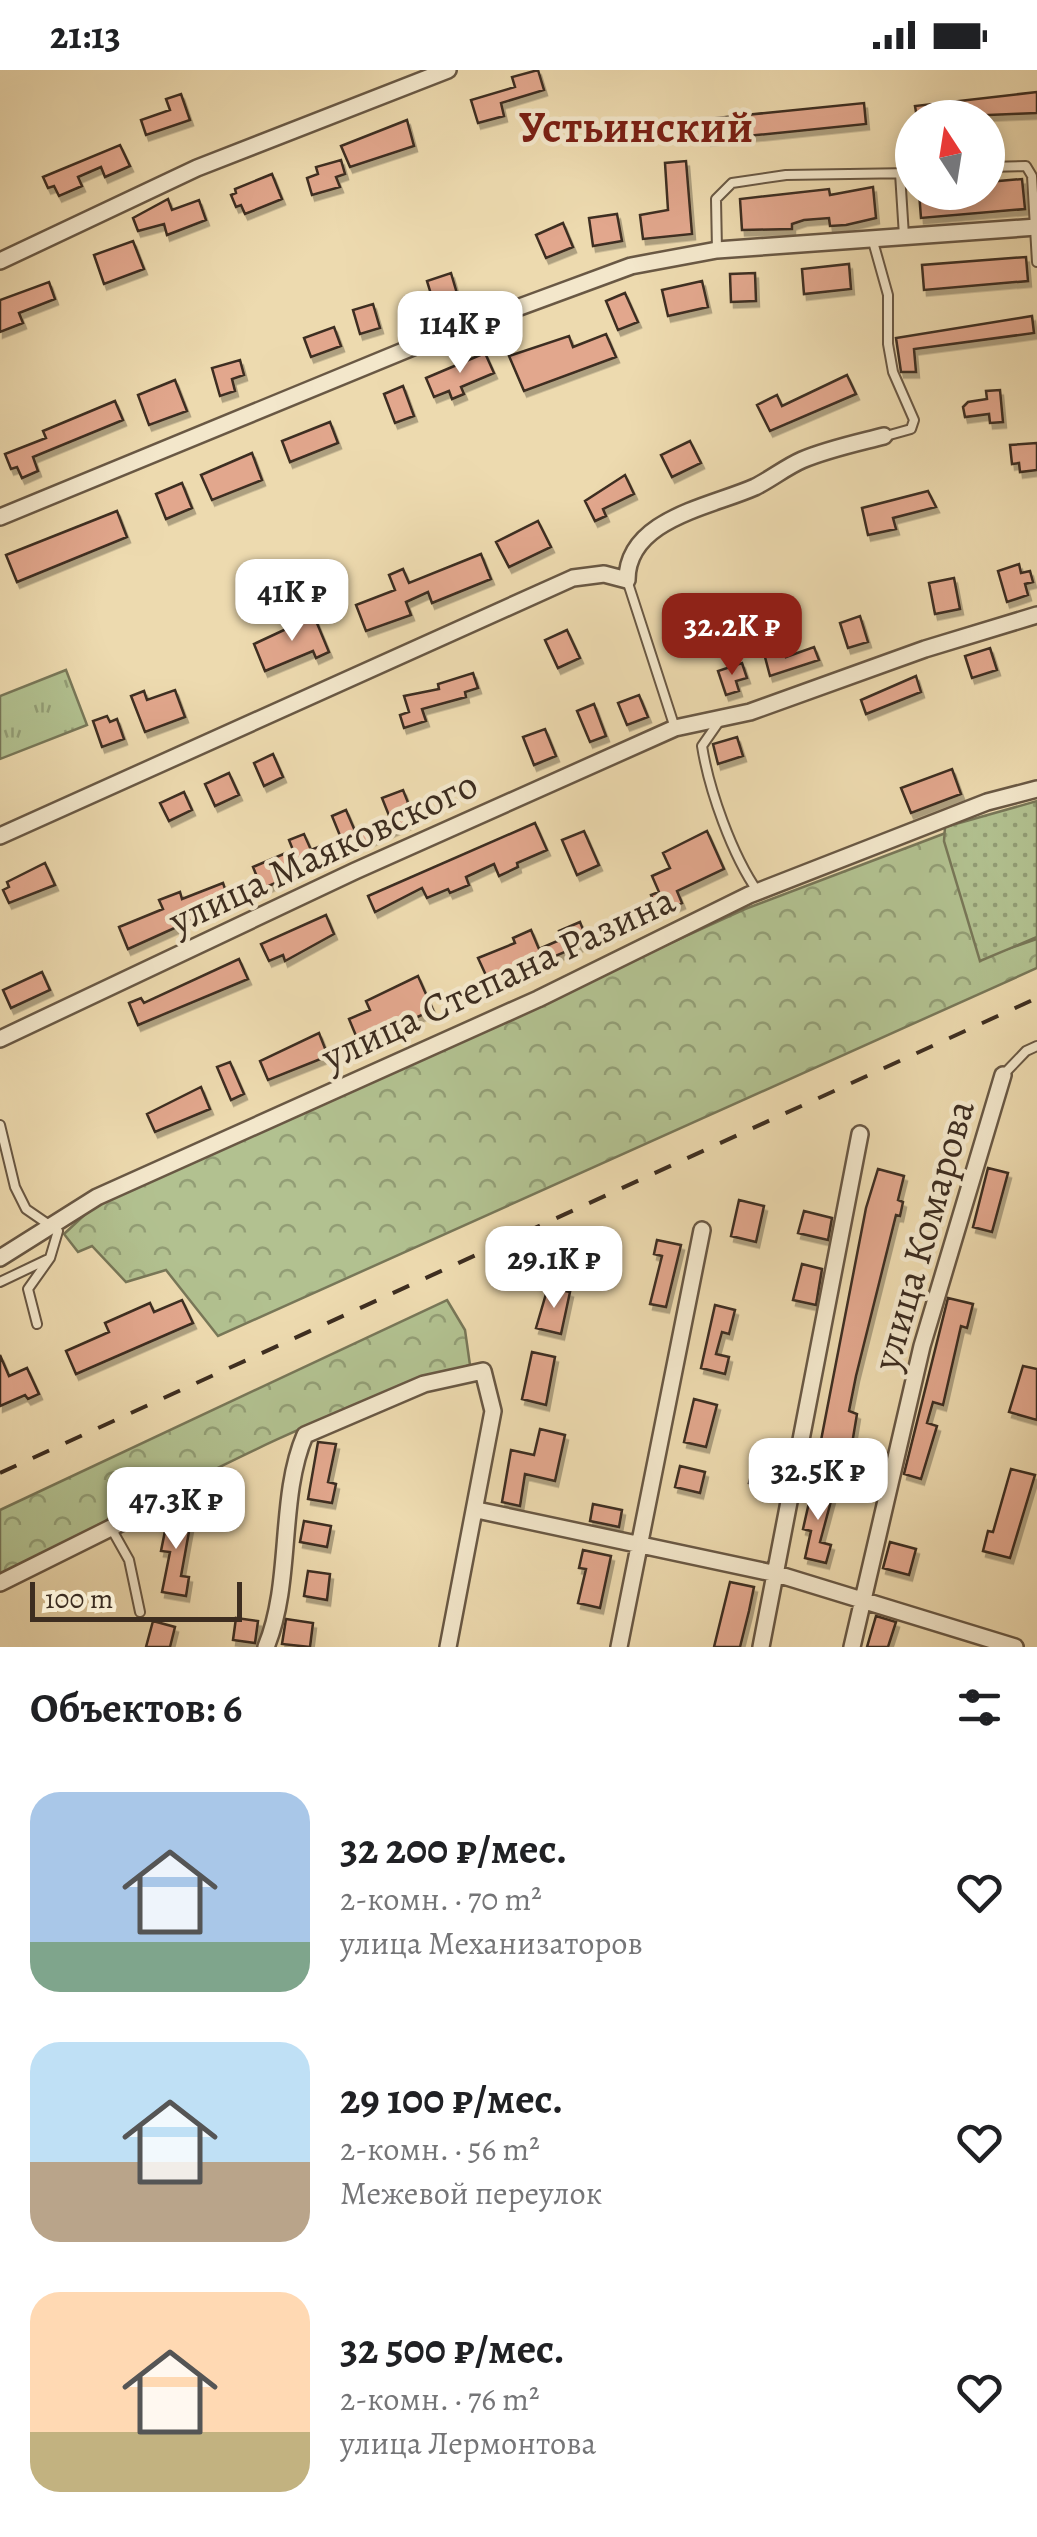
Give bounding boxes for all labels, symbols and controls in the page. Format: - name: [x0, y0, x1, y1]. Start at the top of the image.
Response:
- text: 21:13: [50, 9, 121, 61]
- district label: Устьинский: [519, 96, 753, 158]
- north arrow: [895, 100, 1005, 210]
- map controls: [895, 100, 1005, 210]
- pin: 114K ₽: [379, 291, 541, 376]
- text: 114K ₽: [420, 301, 500, 345]
- pin: 41K ₽: [222, 559, 362, 644]
- text: 41K ₽: [257, 569, 327, 613]
- pin: 32.2K ₽: [640, 593, 824, 678]
- text: 32.2K ₽: [684, 603, 780, 647]
- street label: улица Маяковского: [159, 756, 486, 948]
- street label: улица Степана Разина: [312, 872, 684, 1084]
- street label: улица Комарова: [858, 1093, 988, 1377]
- pin: 29.1K ₽: [462, 1226, 646, 1311]
- text: 29.1K ₽: [507, 1236, 601, 1280]
- pin: 32.5K ₽: [726, 1438, 910, 1523]
- text: 32.5K ₽: [771, 1448, 865, 1492]
- pin: 47.3K ₽: [84, 1467, 268, 1552]
- text: 47.3K ₽: [129, 1477, 223, 1521]
- scale bar: [30, 1577, 242, 1622]
- text: 100 m: [45, 1580, 113, 1618]
- text: Объектов: 6: [30, 1679, 242, 1736]
- icon: filters: [952, 1680, 1007, 1735]
- text: 32 200 ₽/мес.: [340, 1820, 567, 1877]
- icon: home: [110, 1832, 230, 1952]
- icon: heart: [952, 1865, 1007, 1920]
- text: 2-комн. · 70 m²: [340, 1877, 542, 1921]
- text: улица Механизаторов: [340, 1921, 643, 1965]
- text: 29 100 ₽/мес.: [340, 2070, 563, 2127]
- icon: home: [110, 2082, 230, 2202]
- icon: heart: [952, 2115, 1007, 2170]
- text: 2-комн. · 56 m²: [340, 2127, 540, 2171]
- text: Межевой переулок: [340, 2171, 602, 2215]
- text: 32 500 ₽/мес.: [340, 2320, 565, 2377]
- icon: home: [110, 2332, 230, 2452]
- icon: heart: [952, 2365, 1007, 2420]
- text: 2-комн. · 76 m²: [340, 2377, 539, 2421]
- text: улица Лермонтова: [340, 2421, 596, 2465]

